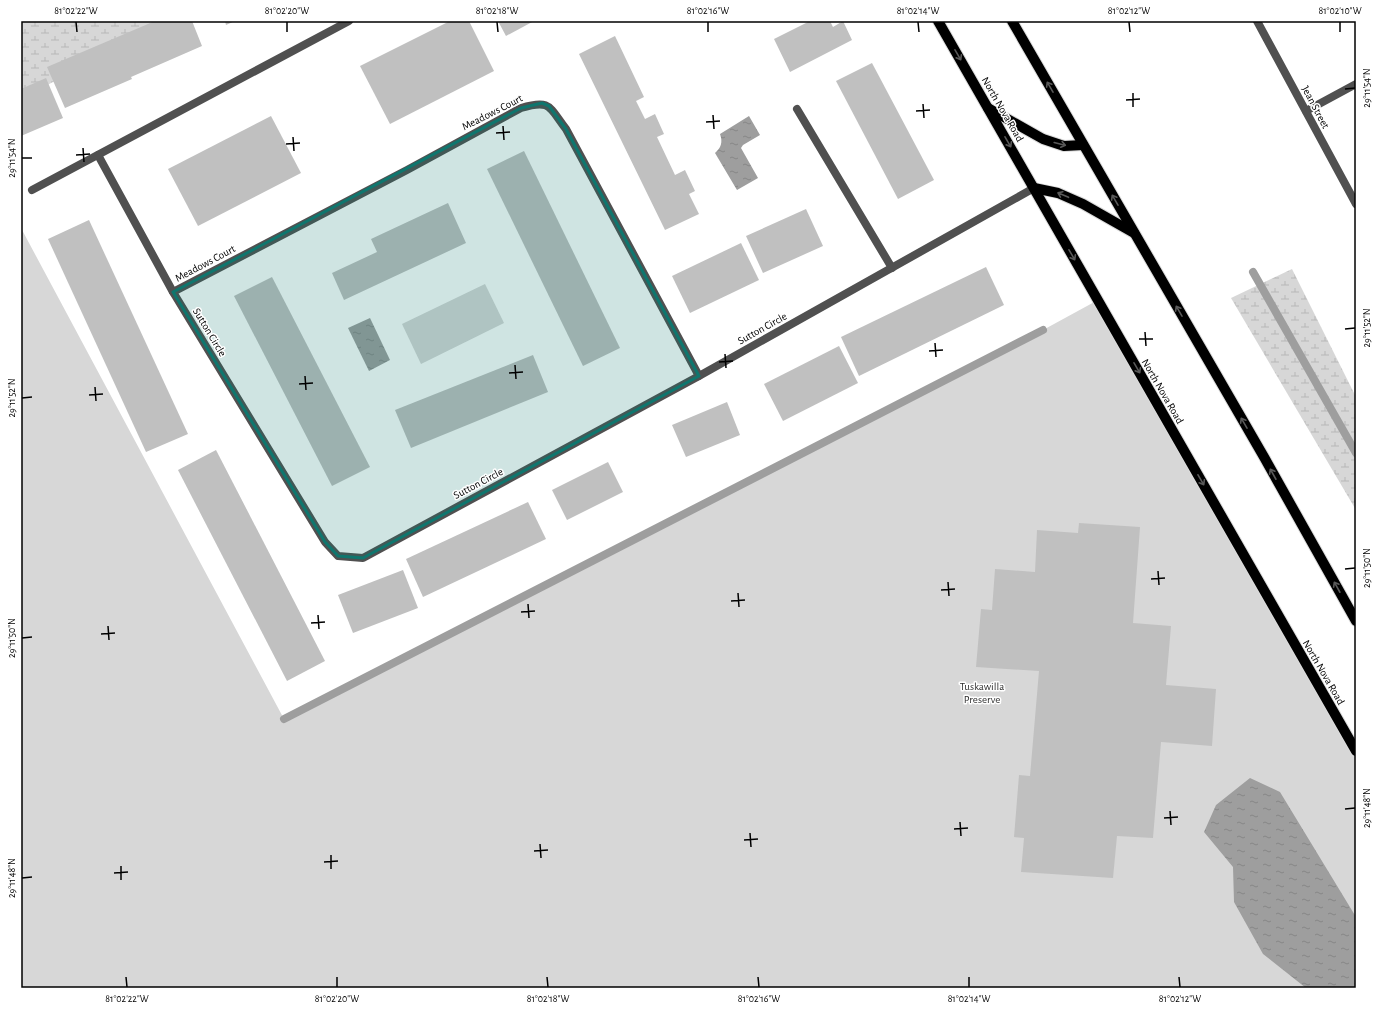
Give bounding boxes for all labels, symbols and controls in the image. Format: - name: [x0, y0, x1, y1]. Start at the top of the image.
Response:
- text: 81°02'22"W: [54, 6, 98, 16]
- text: 81°02'20"W: [265, 6, 309, 16]
- text: 81°02'18"W: [476, 6, 518, 16]
- text: 81°02'16"W: [687, 6, 729, 16]
- text: 81°02'14"W: [897, 6, 939, 16]
- text: 81°02'12"W: [1108, 6, 1150, 16]
- text: 81°02'10"W: [1318, 6, 1362, 16]
- one-way arrow: [954, 49, 962, 61]
- text: 29°11'54"N: [1362, 68, 1372, 108]
- street label: North Nova Road: [980, 75, 1026, 144]
- one-way arrow: [1045, 81, 1053, 93]
- street label: Jean Street: [1300, 84, 1332, 131]
- street label: Meadows Court: [460, 92, 525, 132]
- one-way arrow: [1004, 136, 1012, 148]
- text: 29°11'54"N: [7, 138, 17, 178]
- one-way arrow: [1054, 141, 1067, 148]
- one-way arrow: [1057, 191, 1069, 199]
- one-way arrow: [1110, 194, 1118, 206]
- street label: Meadows Court: [173, 243, 238, 284]
- one-way arrow: [1068, 249, 1076, 261]
- one-way arrow: [1175, 305, 1183, 317]
- street label: Sutton Circle: [191, 306, 228, 358]
- text: 29°11'52"N: [1362, 308, 1372, 348]
- street label: Sutton Circle: [736, 310, 789, 346]
- street label: North Nova Road: [1140, 357, 1186, 426]
- one-way arrow: [1133, 362, 1141, 374]
- text: 29°11'52"N: [7, 378, 17, 418]
- one-way arrow: [1240, 418, 1248, 430]
- street label: Sutton Circle: [452, 466, 505, 501]
- one-way arrow: [1269, 468, 1276, 480]
- one-way arrow: [1198, 474, 1206, 486]
- text: 29°11'50"N: [1362, 548, 1372, 588]
- one-way arrow: [1332, 582, 1340, 594]
- text: 29°11'50"N: [7, 618, 17, 658]
- street label: North Nova Road: [1301, 638, 1347, 707]
- park label: Tuskawilla Preserve: [960, 681, 1004, 705]
- text: 29°11'48"N: [1362, 788, 1372, 828]
- text: 29°11'48"N: [7, 858, 17, 898]
- text: 81°02'22"W: [105, 994, 149, 1004]
- text: 81°02'20"W: [315, 994, 359, 1004]
- text: 81°02'18"W: [527, 994, 569, 1004]
- text: 81°02'16"W: [738, 994, 780, 1004]
- text: 81°02'14"W: [948, 994, 990, 1004]
- text: 81°02'12"W: [1159, 994, 1201, 1004]

